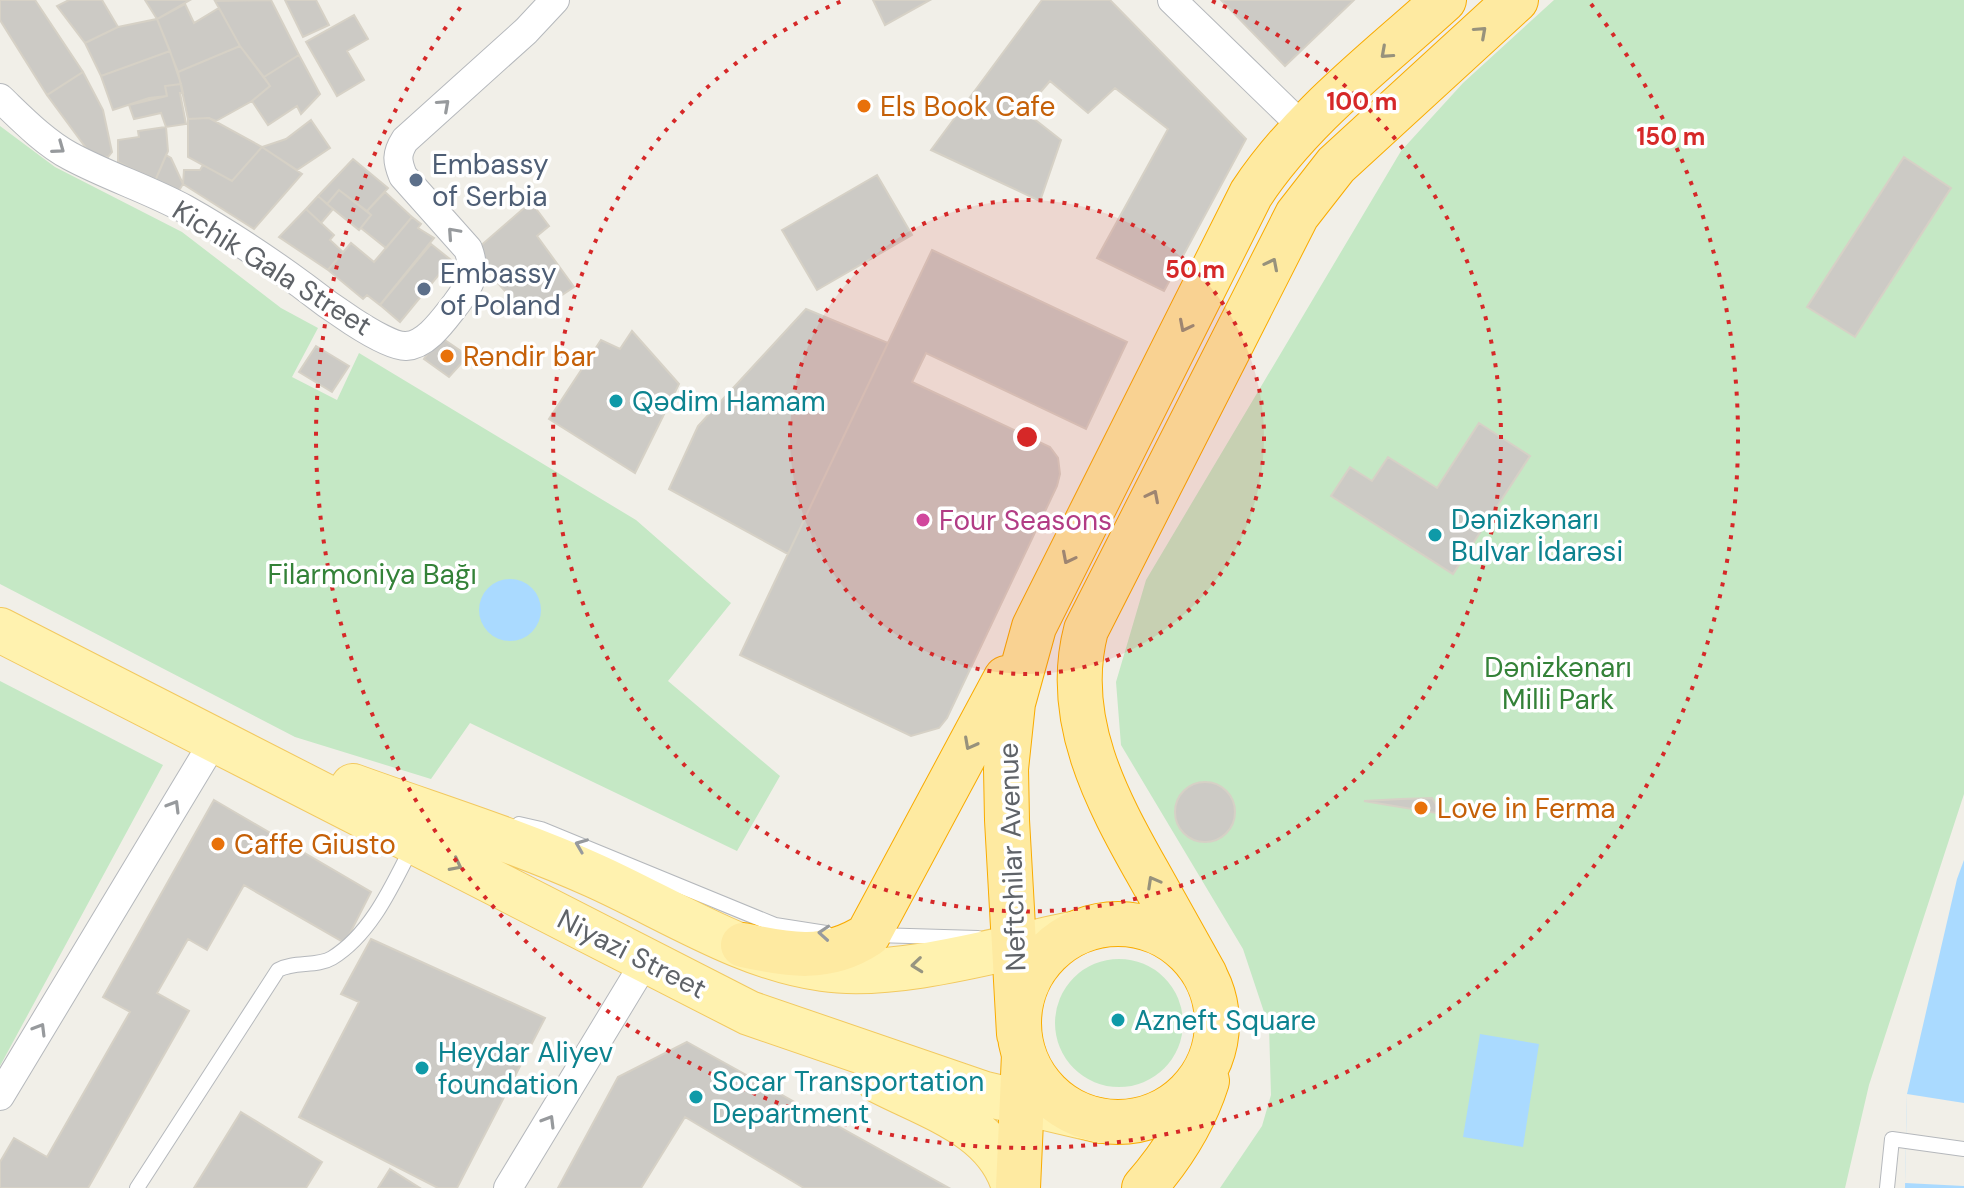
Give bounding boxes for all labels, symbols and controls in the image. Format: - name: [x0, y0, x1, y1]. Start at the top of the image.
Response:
- one-way arrow: [1472, 27, 1487, 41]
- one-way arrow: [1381, 43, 1396, 57]
- text: 100 m: [1327, 86, 1397, 117]
- place label: Els Book Cafe: [880, 88, 1055, 125]
- marker: Els Book Cafe: [855, 97, 873, 115]
- one-way arrow: [435, 100, 450, 114]
- text: 150 m: [1637, 121, 1705, 152]
- one-way arrow: [51, 138, 65, 153]
- place label: Embassy of Serbia: [432, 146, 549, 215]
- marker: Embassy of Serbia: [407, 171, 425, 189]
- street label: Kichik Gala Street: [165, 192, 379, 344]
- one-way arrow: [449, 227, 463, 242]
- text: 50 m: [1165, 254, 1225, 285]
- place label: Embassy of Poland: [440, 255, 561, 324]
- one-way arrow: [1262, 258, 1277, 273]
- marker: Embassy of Poland: [415, 280, 433, 298]
- one-way arrow: [1179, 317, 1194, 332]
- place label: Rəndir bar: [463, 338, 596, 375]
- marker: Rəndir bar: [438, 347, 456, 365]
- place label: Qədim Hamam: [632, 383, 826, 420]
- marker: Qədim Hamam: [607, 392, 625, 410]
- centre of rings: [1013, 423, 1041, 451]
- one-way arrow: [1143, 489, 1159, 504]
- place label: Dənizkənarı Bulvar İdarəsi: [1451, 501, 1623, 570]
- place label: Four Seasons: [939, 502, 1112, 539]
- marker: Four Seasons: [914, 511, 932, 529]
- marker: Dənizkənarı Bulvar İdarəsi: [1426, 526, 1444, 544]
- one-way arrow: [1062, 550, 1078, 565]
- park label: Filarmoniya Bağı: [267, 556, 477, 593]
- park label: Dənizkənarı Milli Park: [1484, 649, 1632, 718]
- one-way arrow: [965, 736, 980, 751]
- street label: Neftchilar Avenue: [990, 742, 1034, 972]
- place label: Love in Ferma: [1437, 790, 1616, 827]
- marker: Love in Ferma: [1412, 799, 1430, 817]
- one-way arrow: [164, 800, 180, 815]
- place label: Caffe Giusto: [234, 826, 396, 863]
- marker: Caffe Giusto: [209, 835, 227, 853]
- one-way arrow: [575, 839, 589, 855]
- one-way arrow: [447, 855, 462, 870]
- one-way arrow: [1148, 876, 1163, 891]
- street label: Niyazi Street: [551, 901, 713, 1007]
- one-way arrow: [818, 925, 831, 942]
- one-way arrow: [910, 956, 923, 973]
- place label: Azneft Square: [1134, 1002, 1316, 1039]
- marker: Azneft Square: [1109, 1011, 1127, 1029]
- one-way arrow: [30, 1023, 46, 1038]
- place label: Heydar Aliyev foundation: [438, 1034, 613, 1103]
- marker: Heydar Aliyev foundation: [413, 1059, 431, 1077]
- place label: Socar Transportation Department: [712, 1063, 984, 1132]
- marker: Socar Transportation Department: [687, 1088, 705, 1106]
- one-way arrow: [539, 1115, 554, 1130]

